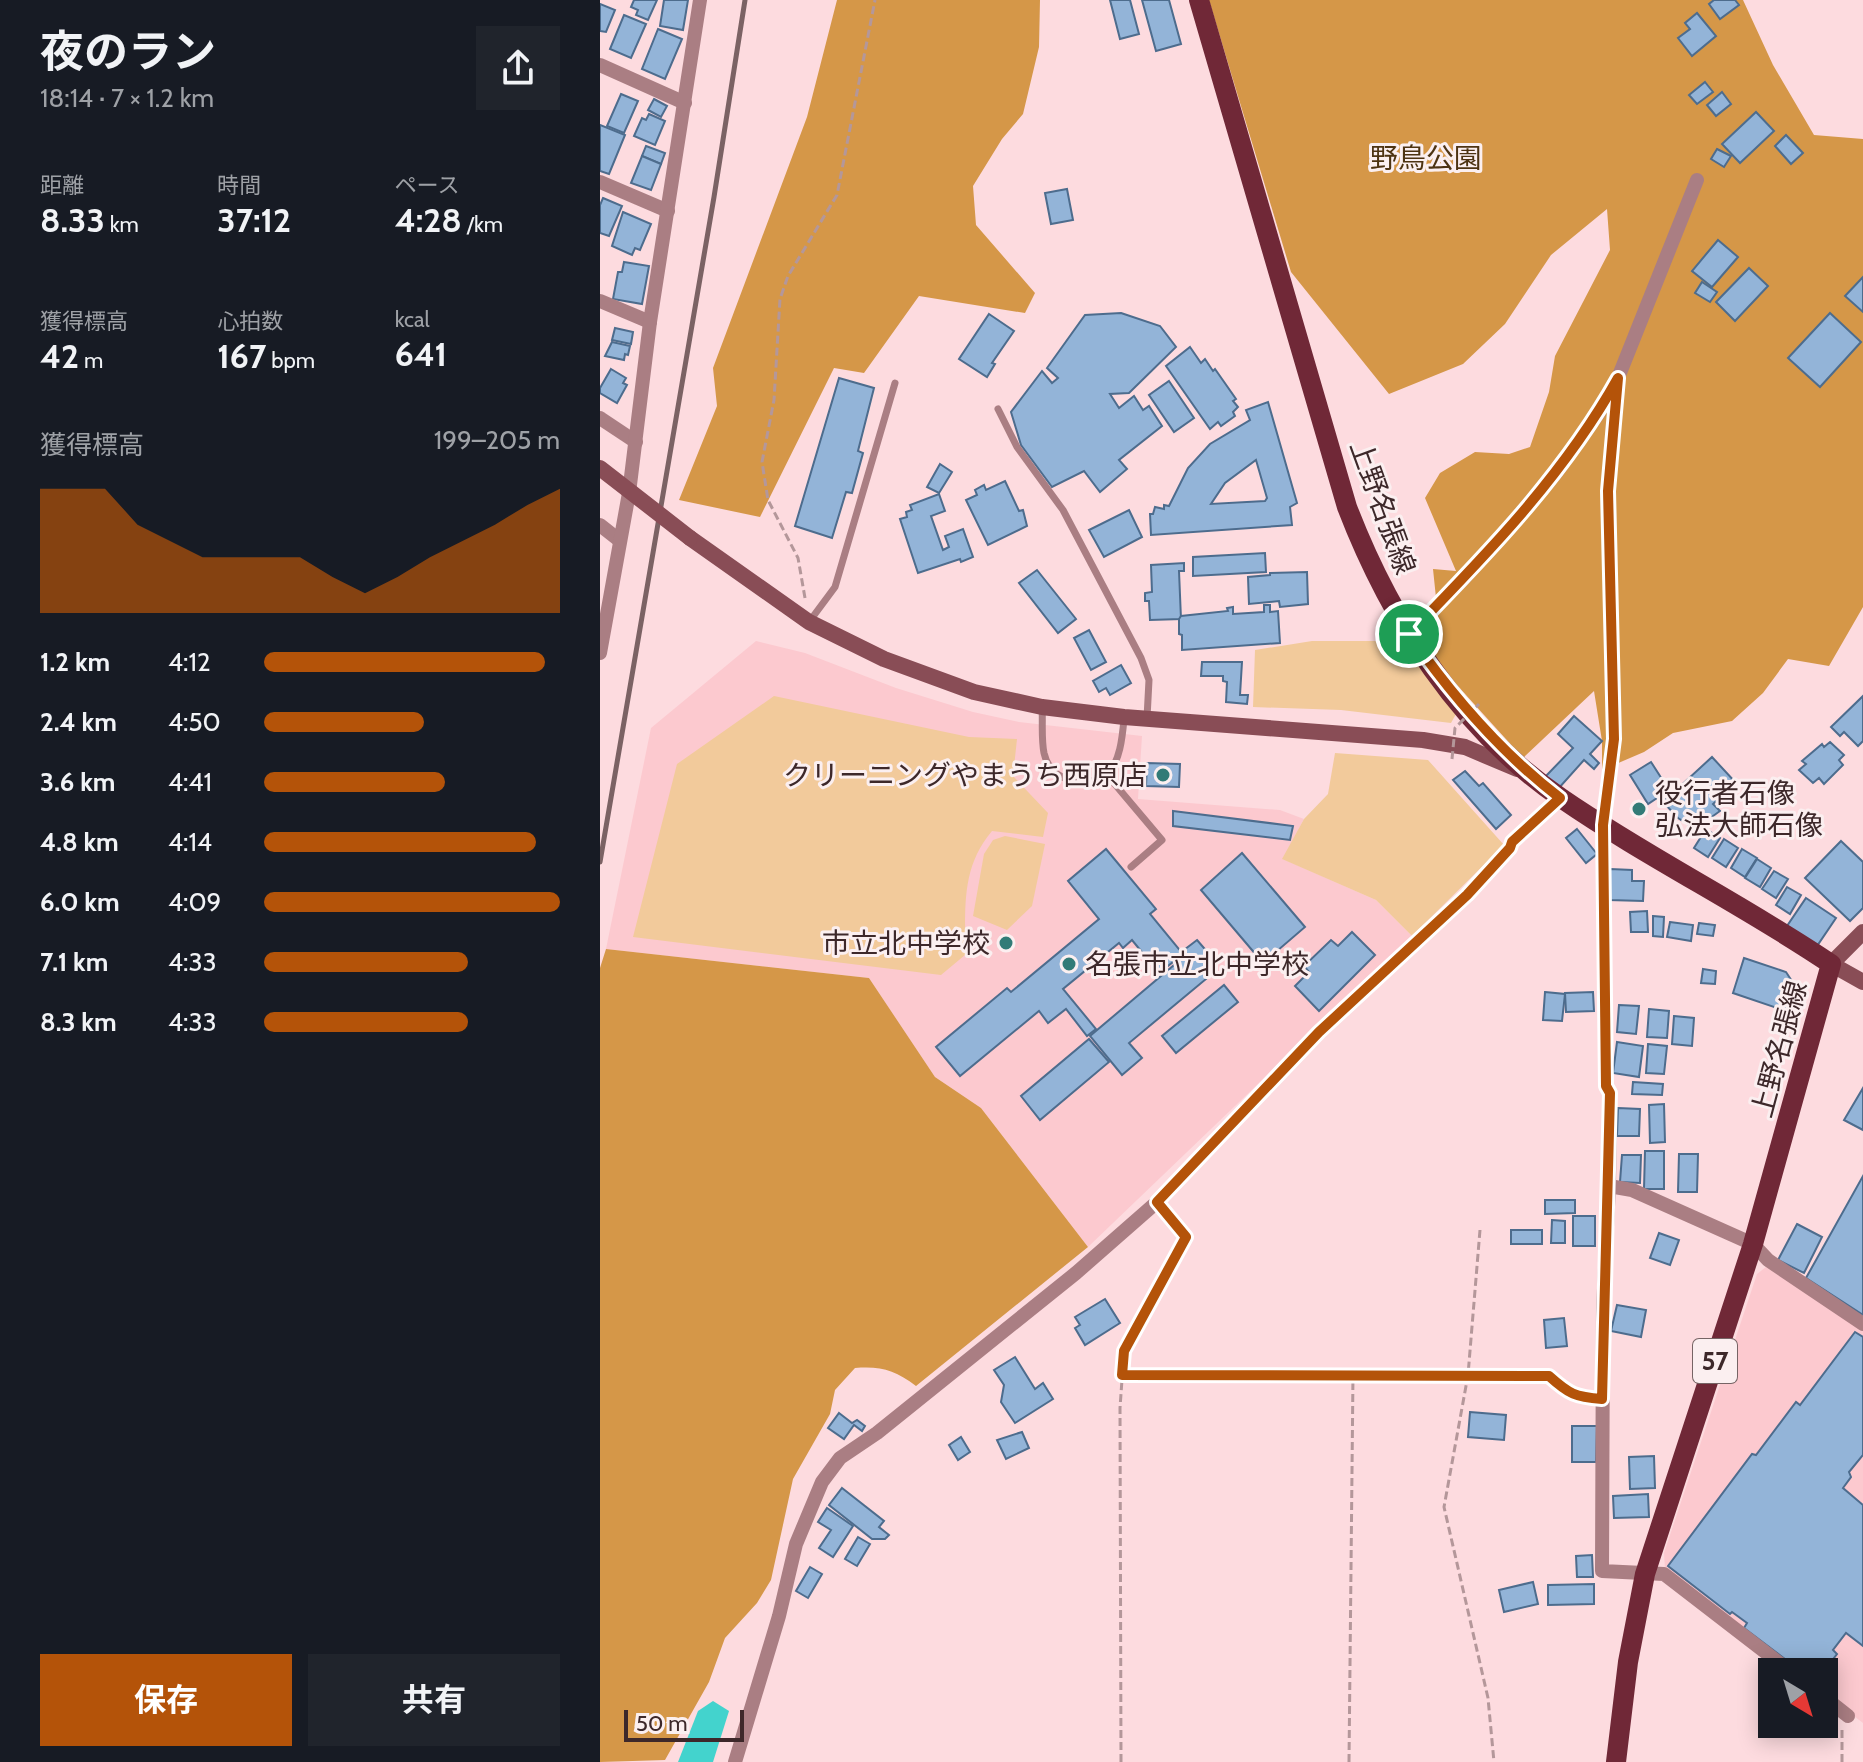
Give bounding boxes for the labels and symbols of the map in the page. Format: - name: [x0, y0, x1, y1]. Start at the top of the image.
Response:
- park label: 野鳥公園: [1370, 141, 1482, 175]
- street label: 上野名張線: [1343, 435, 1423, 579]
- pin: [1375, 600, 1443, 668]
- place label: クリーニングやまうち西原店: [783, 758, 1147, 792]
- marker: クリーニングやまうち西原店: [1154, 766, 1172, 784]
- place label: 役行者石像 弘法大師石像: [1655, 776, 1823, 842]
- marker: 役行者石像 弘法大師石像: [1630, 800, 1648, 818]
- place label: 市立北中学校: [822, 926, 990, 960]
- marker: 市立北中学校: [997, 934, 1015, 952]
- place label: 名張市立北中学校: [1085, 947, 1309, 981]
- marker: 名張市立北中学校: [1060, 955, 1078, 973]
- street label: 上野名張線: [1744, 977, 1814, 1121]
- road number: 57: [1693, 1339, 1737, 1383]
- north arrow: [1758, 1658, 1838, 1738]
- scale bar: [624, 1706, 744, 1742]

